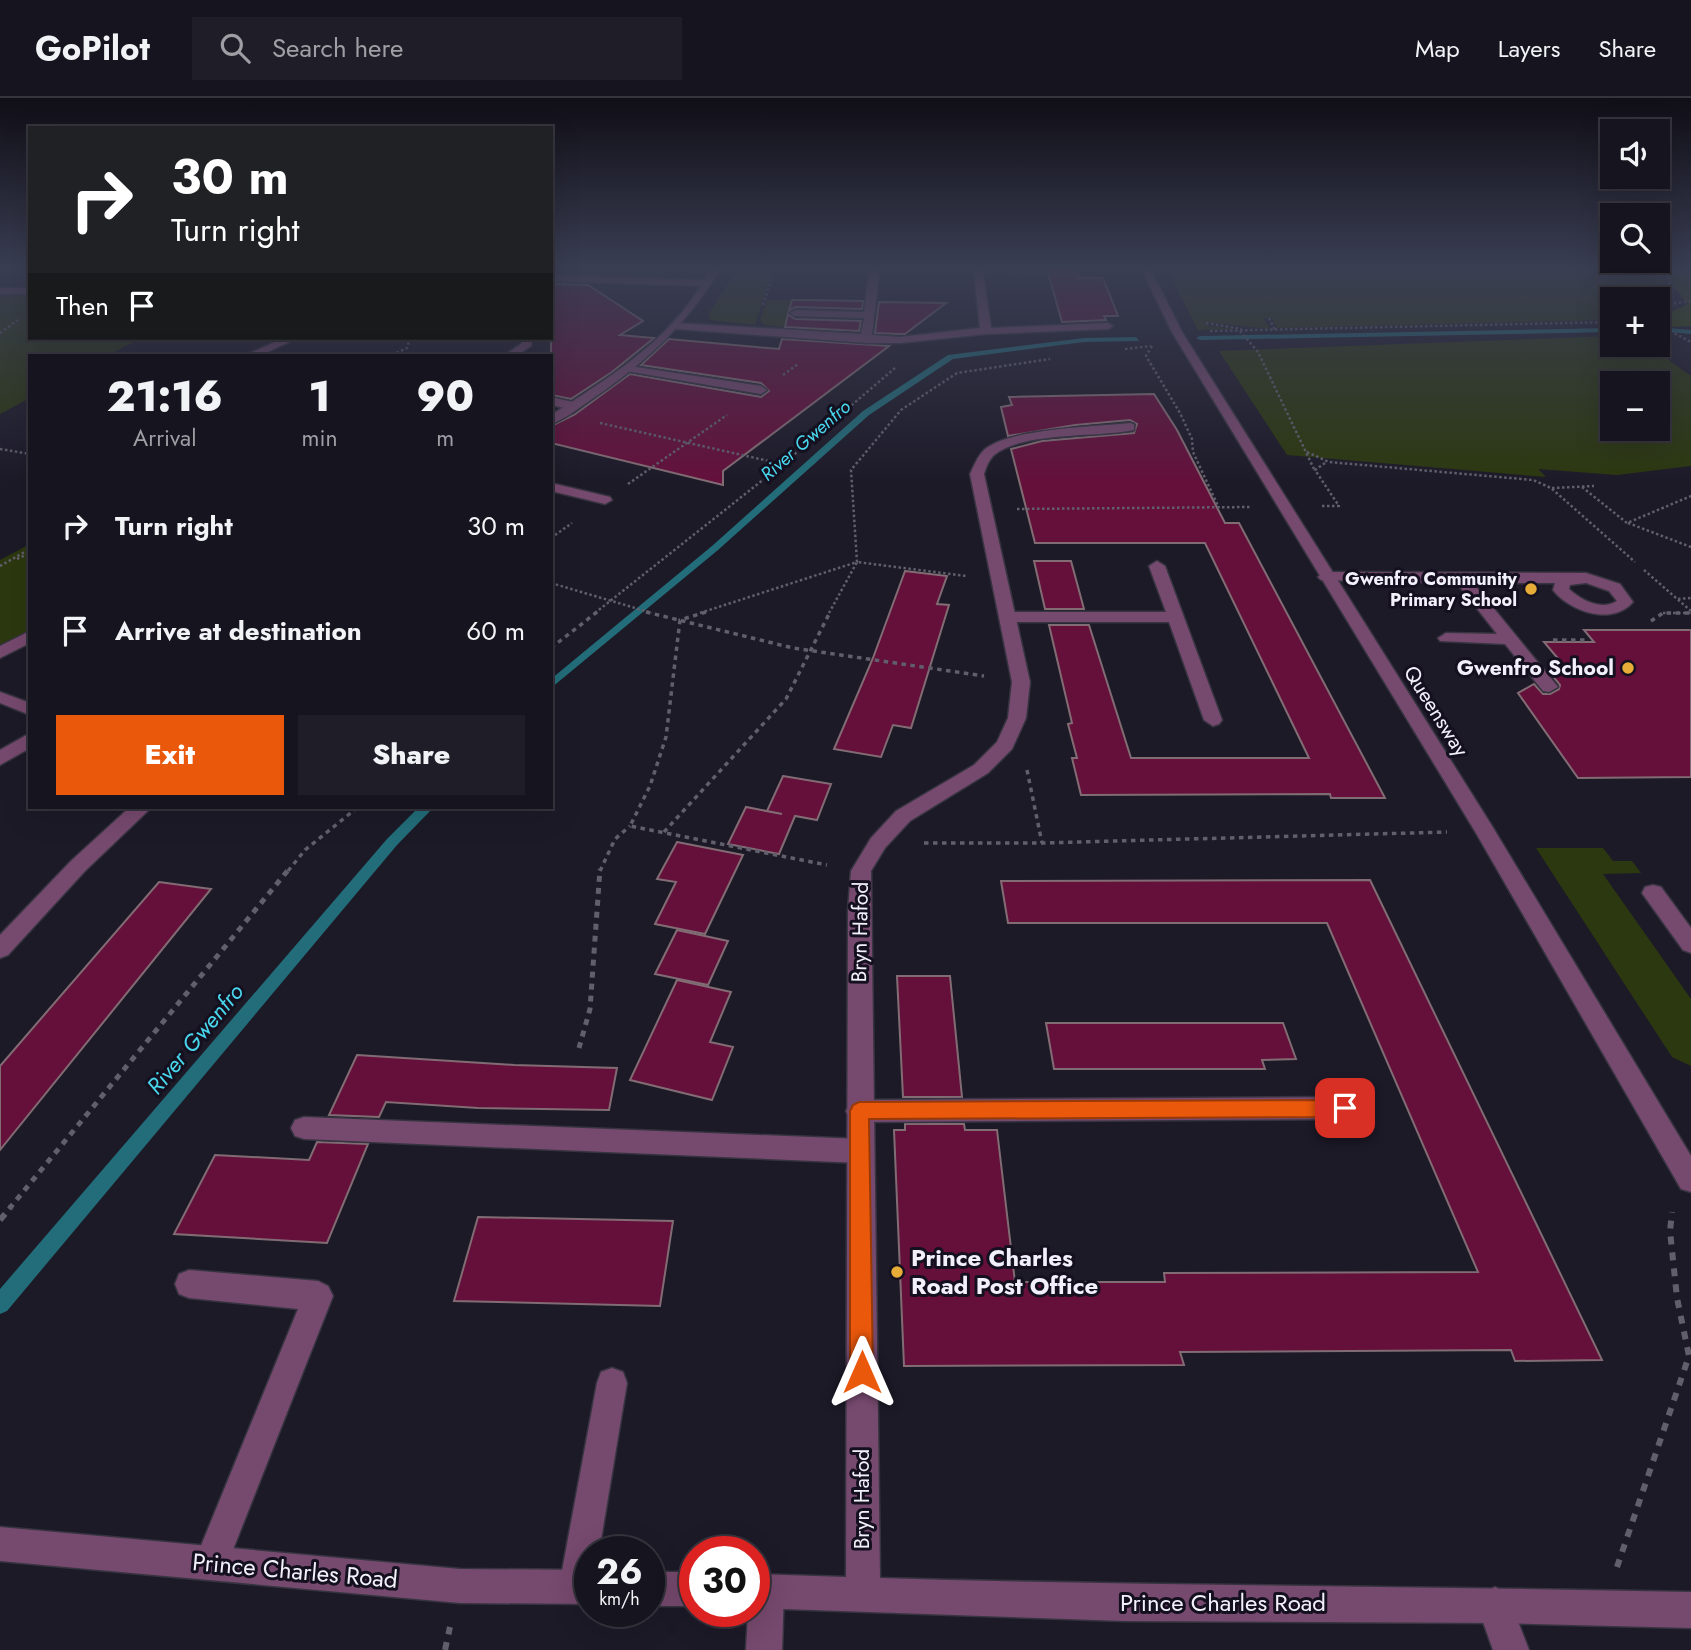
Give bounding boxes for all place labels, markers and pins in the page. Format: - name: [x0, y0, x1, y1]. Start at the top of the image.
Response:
- place label: Gwenfro Community Primary School: [1345, 566, 1518, 613]
- marker: Gwenfro Community Primary School: [1523, 581, 1539, 597]
- place label: Gwenfro School: [1457, 653, 1614, 683]
- marker: Gwenfro School: [1620, 660, 1636, 676]
- pin: [1315, 1078, 1375, 1138]
- place label: Prince Charles Road Post Office: [911, 1240, 1098, 1303]
- marker: Prince Charles Road Post Office: [889, 1264, 905, 1280]

